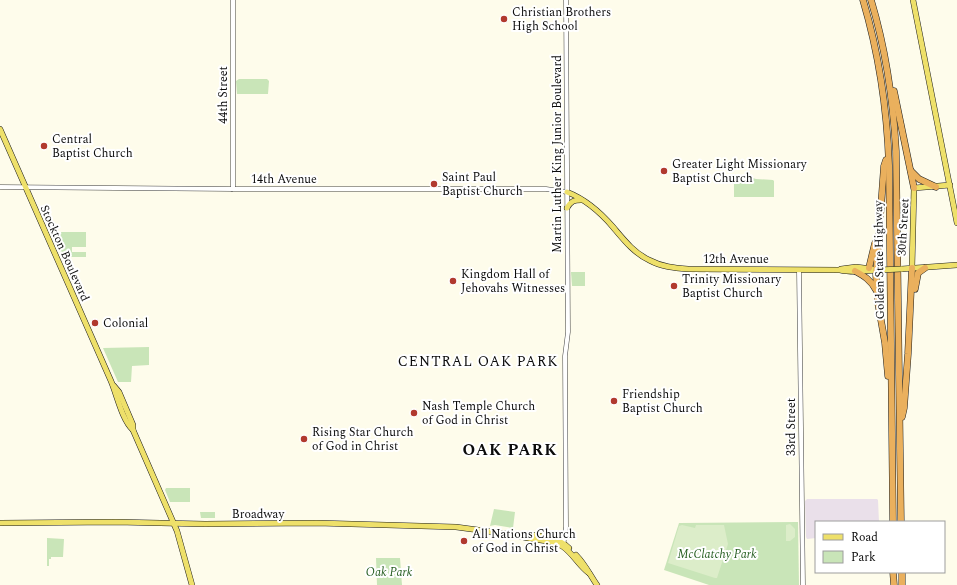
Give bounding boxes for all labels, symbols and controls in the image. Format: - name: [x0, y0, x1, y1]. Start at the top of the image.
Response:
- place label: Christian Brothers High School: [512, 3, 611, 36]
- marker: Christian Brothers High School: [499, 14, 509, 24]
- street label: Martin Luther King Junior Boulevard: [548, 55, 567, 253]
- street label: 44th Street: [214, 66, 233, 124]
- place label: Central Baptist Church: [52, 130, 133, 163]
- marker: Central Baptist Church: [39, 141, 49, 151]
- place label: Greater Light Missionary Baptist Church: [672, 155, 808, 188]
- marker: Greater Light Missionary Baptist Church: [659, 166, 669, 176]
- place label: Saint Paul Baptist Church: [442, 168, 523, 201]
- street label: 14th Avenue: [251, 170, 317, 189]
- marker: Saint Paul Baptist Church: [429, 179, 439, 189]
- street label: 30th Street: [893, 198, 914, 256]
- street label: Golden State Highway: [869, 199, 890, 320]
- street label: Stockton Boulevard: [35, 202, 94, 305]
- street label: 12th Avenue: [703, 250, 769, 269]
- place label: Kingdom Hall of Jehovahs Witnesses: [461, 265, 565, 298]
- place label: Trinity Missionary Baptist Church: [682, 270, 782, 303]
- marker: Kingdom Hall of Jehovahs Witnesses: [448, 276, 458, 286]
- marker: Trinity Missionary Baptist Church: [669, 281, 679, 291]
- place label: Colonial: [103, 314, 148, 333]
- marker: Colonial: [90, 318, 100, 328]
- district label: CENTRAL OAK PARK: [398, 351, 558, 372]
- place label: Friendship Baptist Church: [622, 385, 703, 418]
- marker: Friendship Baptist Church: [609, 396, 619, 406]
- place label: Nash Temple Church of God in Christ: [422, 397, 535, 430]
- street label: 33rd Street: [782, 398, 801, 456]
- marker: Nash Temple Church of God in Christ: [409, 408, 419, 418]
- place label: Rising Star Church of God in Christ: [312, 423, 413, 456]
- marker: Rising Star Church of God in Christ: [299, 434, 309, 444]
- district label: OAK PARK: [462, 438, 558, 462]
- street label: Broadway: [232, 505, 285, 524]
- legend: [815, 521, 945, 573]
- place label: All Nations Church of God in Christ: [472, 525, 576, 558]
- text: Road: [851, 528, 878, 547]
- marker: All Nations Church of God in Christ: [459, 536, 469, 546]
- park label: McClatchy Park: [677, 545, 757, 564]
- text: Park: [851, 548, 876, 567]
- park label: Oak Park: [366, 563, 413, 582]

